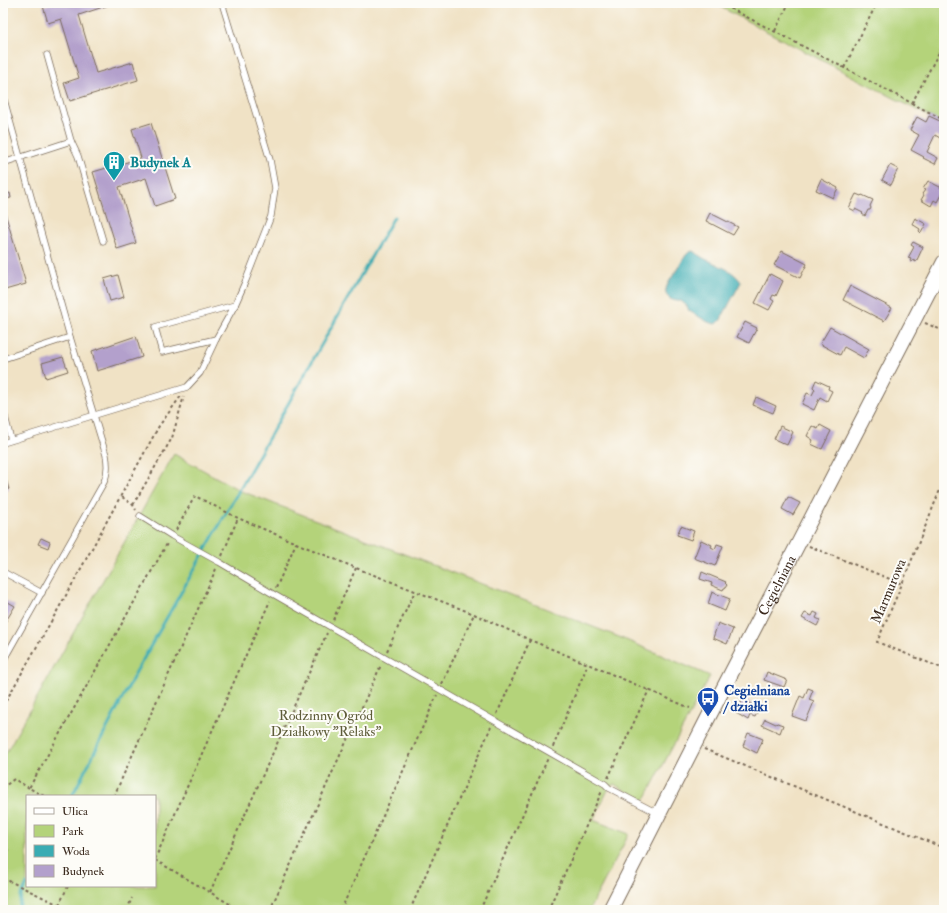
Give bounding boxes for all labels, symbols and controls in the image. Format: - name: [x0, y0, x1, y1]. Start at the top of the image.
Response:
- building icon: Budynek A: [101, 149, 127, 182]
- place label: Budynek A: [130, 154, 191, 172]
- street label: Cegielniana: [754, 552, 800, 619]
- street label: Marmurowa: [867, 556, 910, 626]
- place label: Cegielniana / działki: [722, 682, 791, 715]
- bus stop icon: Cegielniana / działki: [695, 685, 721, 718]
- park label: Rodzinny Ogród Działkowy "Relaks": [271, 707, 381, 741]
- legend: [26, 795, 156, 887]
- text: Ulica: [62, 804, 89, 819]
- text: Park: [62, 824, 84, 839]
- text: Woda: [61, 844, 91, 859]
- text: Budynek: [62, 864, 104, 879]

